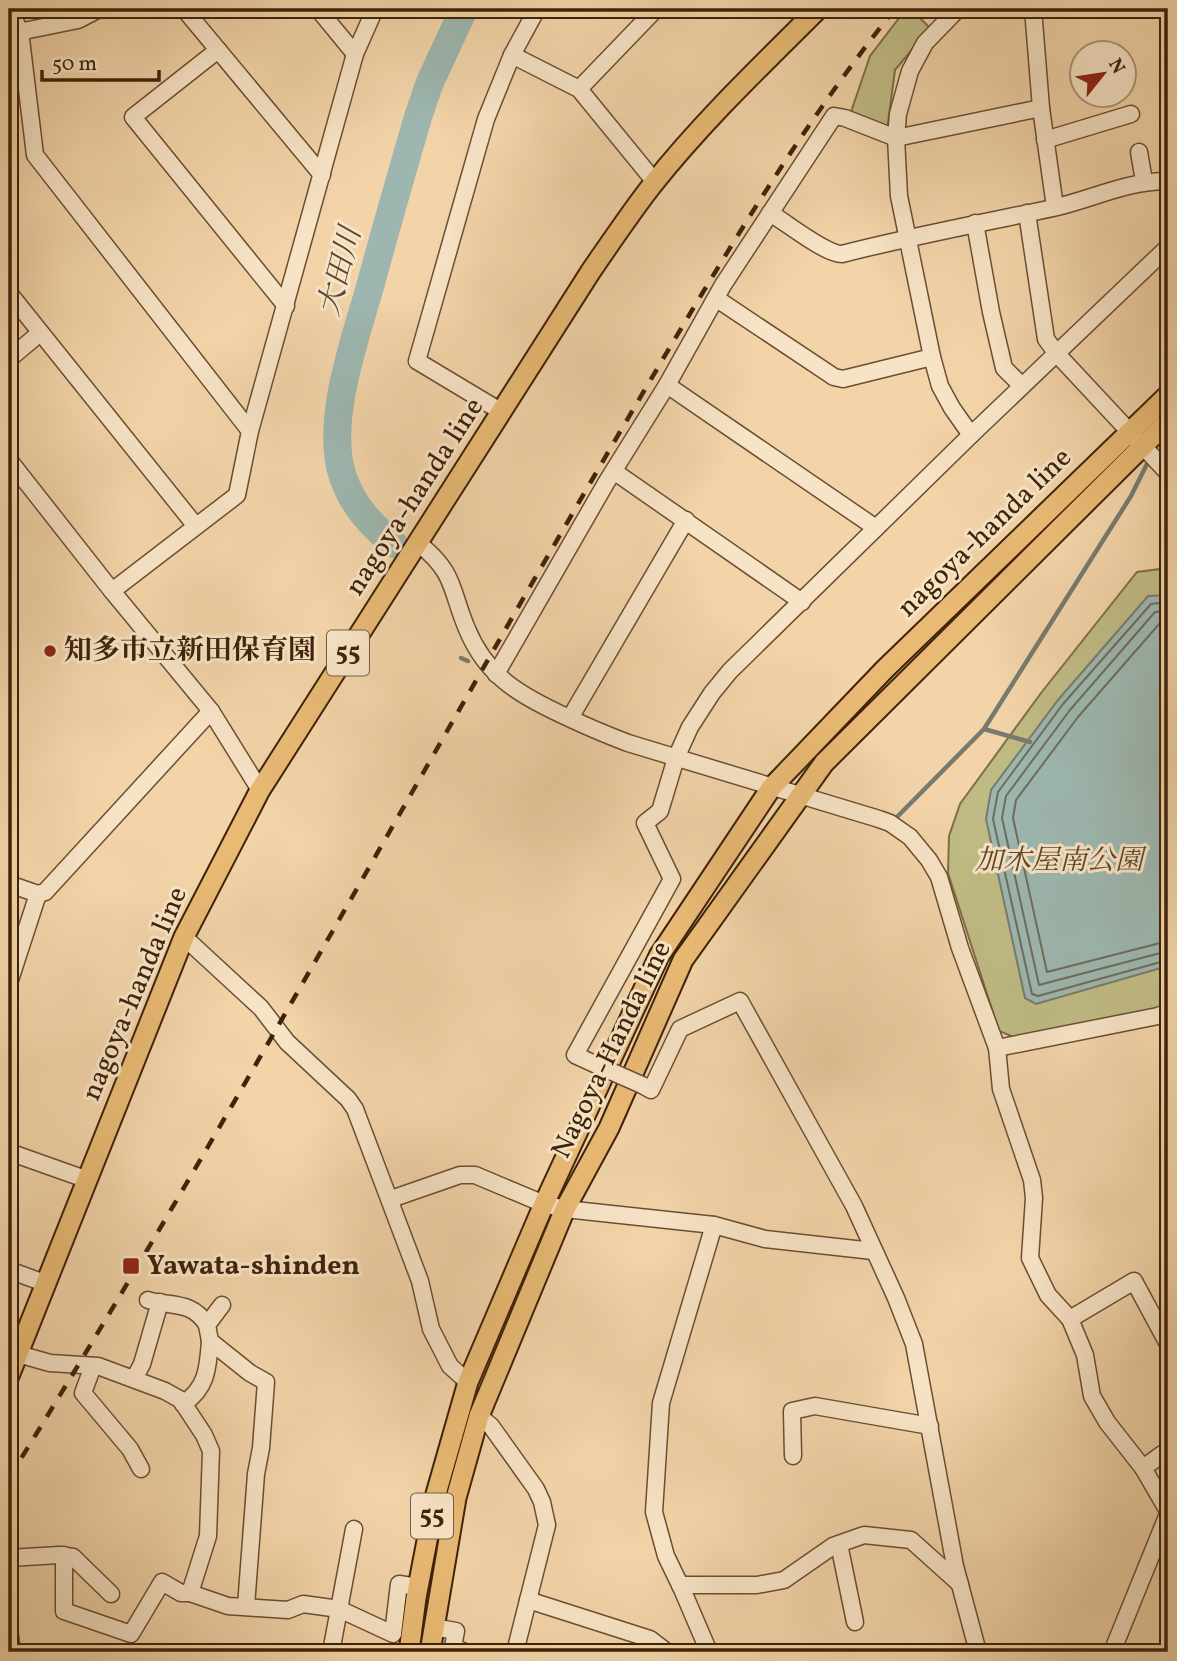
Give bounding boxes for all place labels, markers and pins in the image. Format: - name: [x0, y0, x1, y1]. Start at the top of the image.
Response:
- place label: 知多市立新田保育園: [64, 632, 316, 671]
- marker: 知多市立新田保育園: [42, 643, 58, 659]
- place label: Yawata-shinden: [147, 1247, 360, 1286]
- marker: Yawata-shinden: [121, 1256, 141, 1276]

